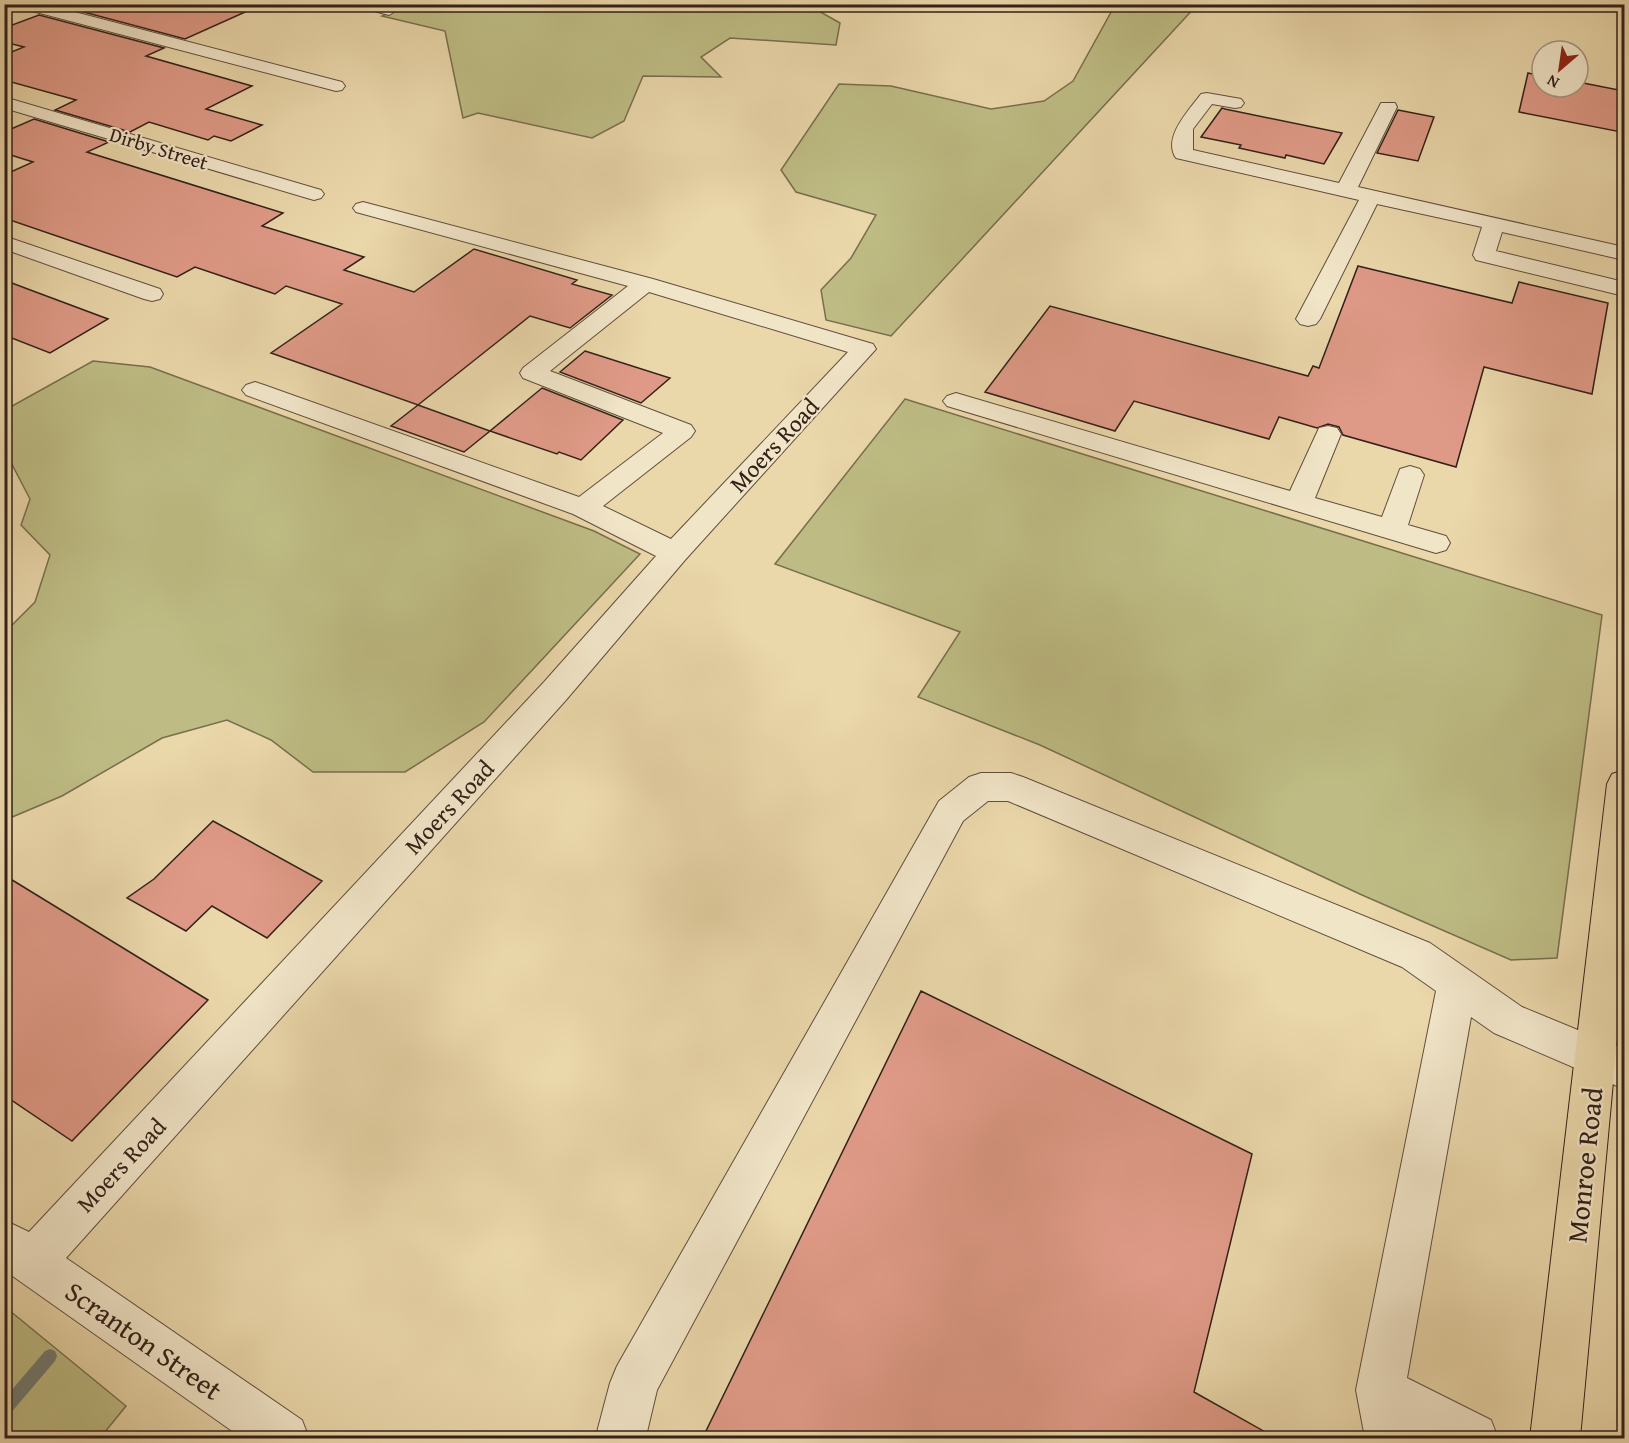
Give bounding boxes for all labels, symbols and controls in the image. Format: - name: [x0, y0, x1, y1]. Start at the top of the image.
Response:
- north arrow: [1530, 39, 1590, 99]
- text: N: [1542, 69, 1563, 95]
- street label: Dirby Street: [106, 119, 212, 177]
- street label: Moers Road: [721, 390, 827, 500]
- street label: Moers Road: [396, 752, 502, 862]
- street label: Monroe Road: [1555, 1085, 1613, 1245]
- street label: Moers Road: [68, 1110, 174, 1220]
- street label: Scranton Street: [57, 1271, 231, 1409]

